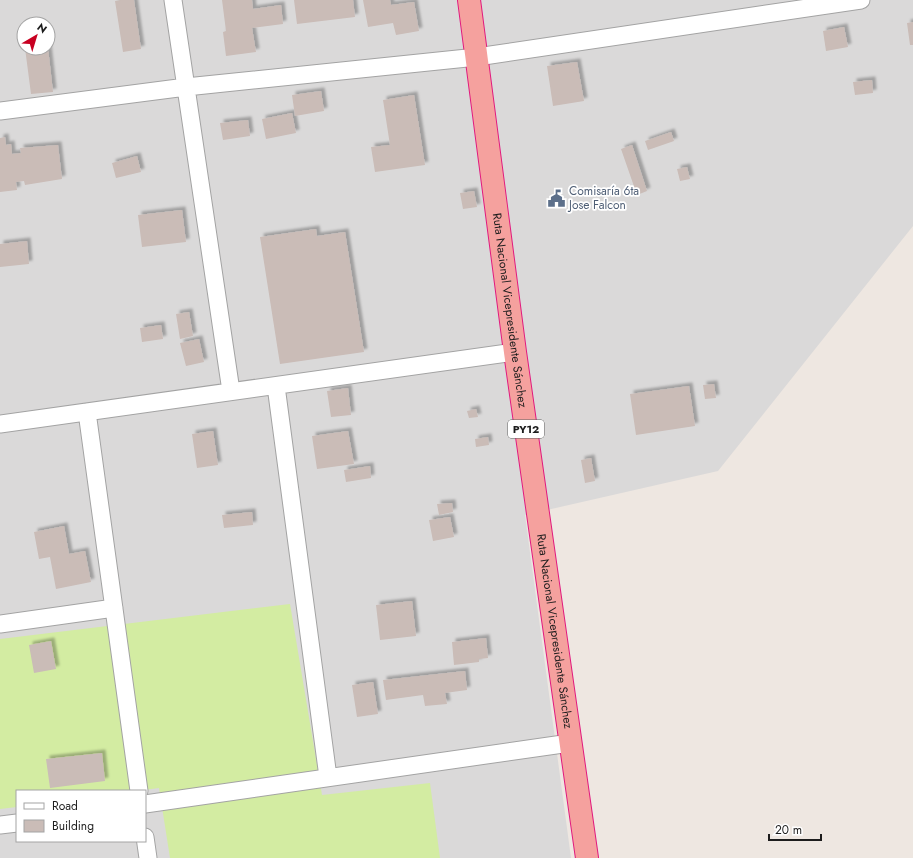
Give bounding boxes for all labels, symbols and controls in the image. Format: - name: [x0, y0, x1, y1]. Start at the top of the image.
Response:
- north arrow: [16, 16, 56, 56]
- text: N: [34, 19, 51, 37]
- place label: Comisaría 6ta Jose Falcon: [567, 182, 639, 214]
- public building icon: Comisaría 6ta Jose Falcon: [546, 188, 566, 208]
- street label: Ruta Nacional Vicepresidente Sánchez: [488, 212, 532, 409]
- road number: PY12: [508, 420, 544, 438]
- street label: Ruta Nacional Vicepresidente Sánchez: [532, 533, 578, 730]
- legend: [16, 790, 146, 842]
- text: Road: [52, 797, 78, 815]
- scale bar: [769, 816, 821, 842]
- text: Building: [52, 817, 94, 835]
- text: 20 m: [775, 821, 802, 839]

